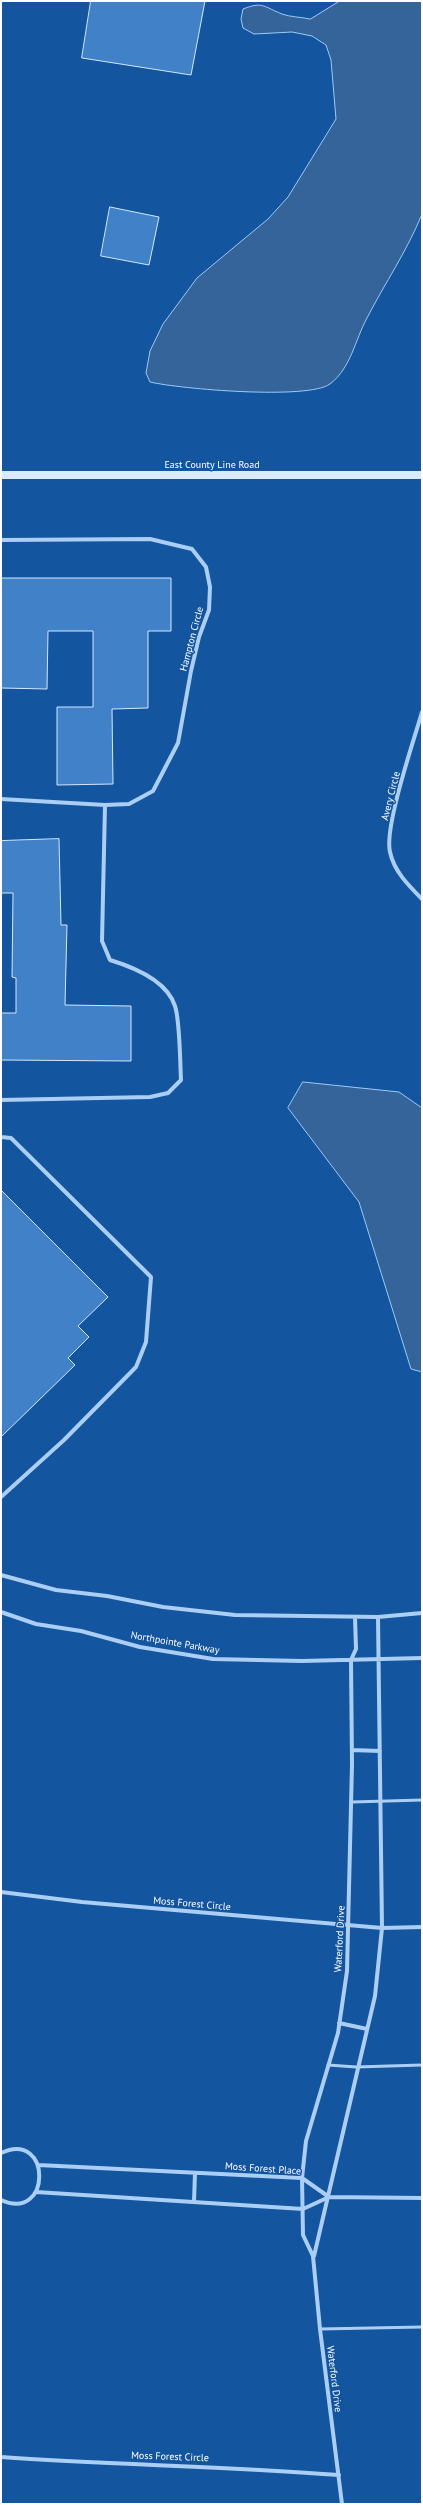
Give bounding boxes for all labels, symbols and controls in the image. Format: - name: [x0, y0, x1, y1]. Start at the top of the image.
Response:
- street label: East County Line Road: [164, 459, 260, 471]
- street label: Hampton Circle: [178, 605, 206, 673]
- street label: Avery Circle: [379, 770, 403, 822]
- street label: Northpointe Parkway: [130, 1629, 220, 1657]
- street label: Moss Forest Circle: [153, 1895, 231, 1913]
- street label: Waterford Drive: [332, 1905, 348, 1973]
- street label: Moss Forest Place: [224, 2160, 302, 2178]
- street label: Waterford Drive: [324, 2345, 344, 2413]
- street label: Moss Forest Circle: [131, 2450, 209, 2464]

